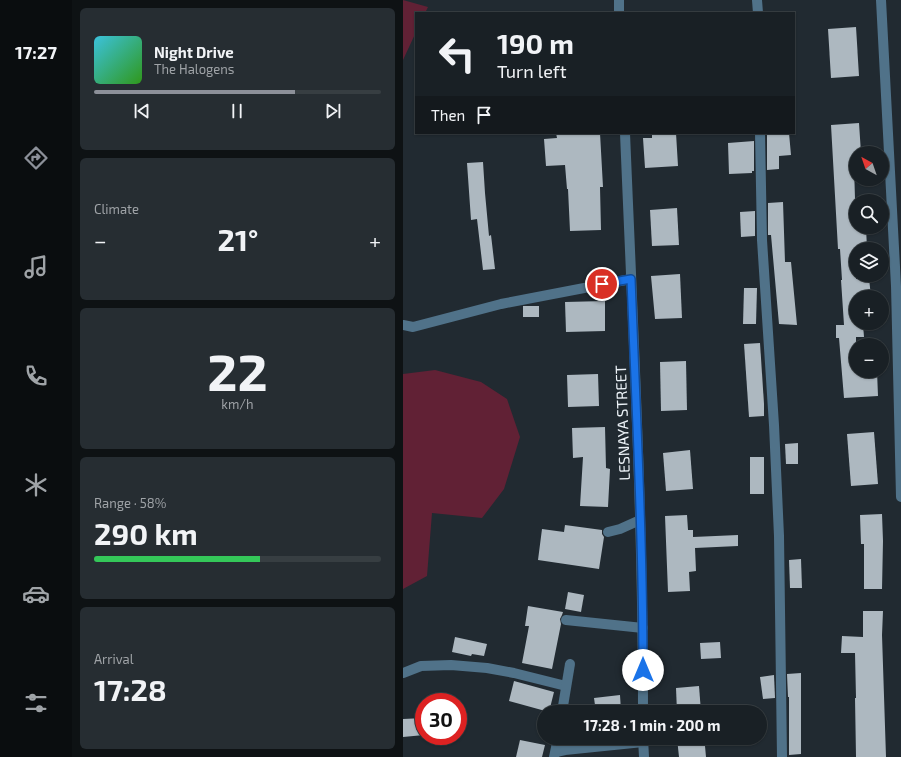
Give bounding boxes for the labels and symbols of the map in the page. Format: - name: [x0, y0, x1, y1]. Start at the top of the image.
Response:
- north arrow: [849, 146, 889, 186]
- pin: [585, 267, 619, 301]
- street label: LESNAYA STREET: [611, 365, 633, 481]
- position arrow: [622, 649, 664, 691]
- speed limit sign: 30: [415, 693, 467, 745]

